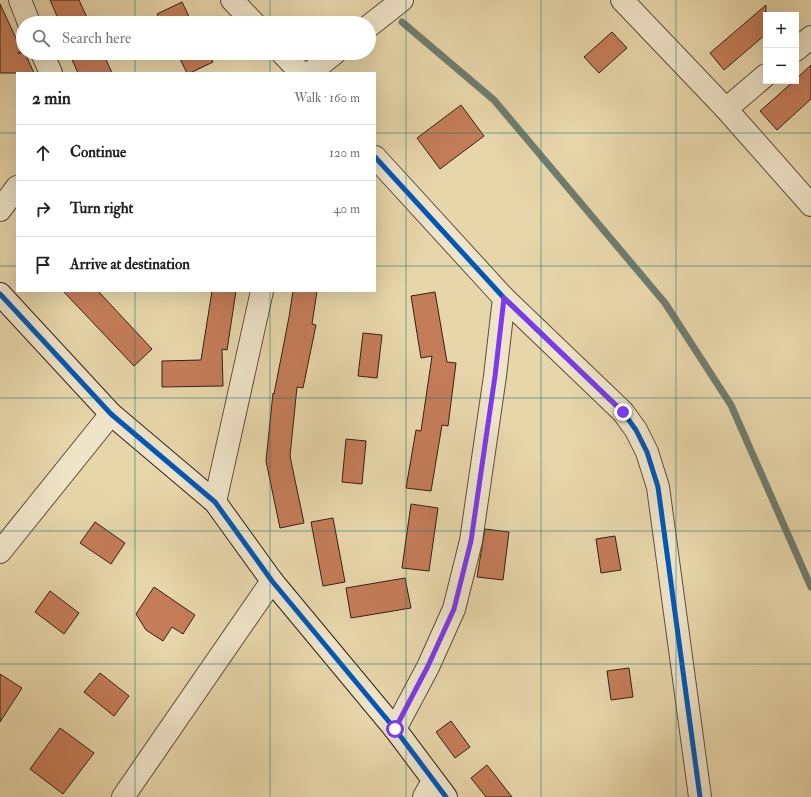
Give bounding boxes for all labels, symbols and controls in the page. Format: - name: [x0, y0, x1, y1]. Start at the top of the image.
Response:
- map controls: [763, 12, 799, 84]
- button: +: [763, 12, 799, 48]
- search box: [16, 16, 376, 60]
- icon: search: [30, 27, 52, 49]
- text: Search here: [62, 29, 131, 48]
- button: −: [763, 48, 799, 84]
- text: 2 min: [32, 88, 71, 109]
- text: Walk · 160 m: [294, 90, 360, 106]
- icon: ahead: [32, 142, 54, 164]
- text: Continue: [70, 143, 126, 162]
- text: 120 m: [329, 145, 360, 161]
- icon: right: [32, 198, 54, 220]
- text: Turn right: [70, 199, 133, 218]
- text: 40 m: [334, 201, 360, 217]
- icon: arrive: [32, 254, 54, 276]
- text: Arrive at destination: [70, 255, 190, 274]
- route end: [614, 403, 632, 421]
- route start: [386, 720, 404, 738]

